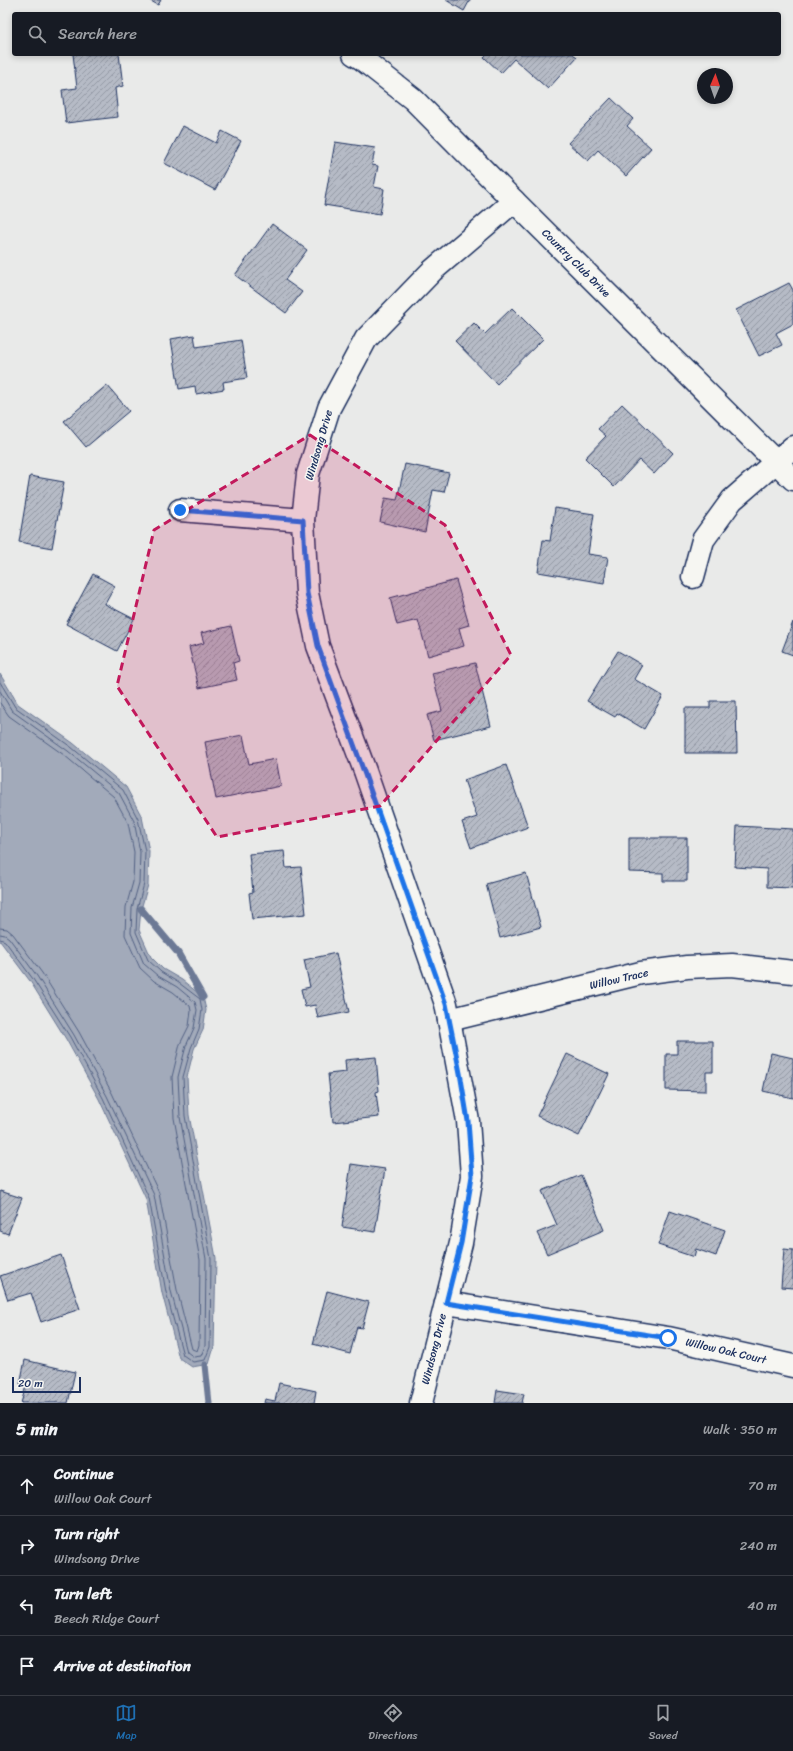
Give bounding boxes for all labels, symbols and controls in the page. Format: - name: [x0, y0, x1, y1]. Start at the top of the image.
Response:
- search box: [12, 12, 781, 56]
- text: Search here: [58, 21, 137, 47]
- icon: search: [26, 23, 48, 45]
- north arrow: [697, 68, 733, 104]
- street label: Country Club Drive: [537, 224, 615, 302]
- street label: Windsong Drive: [300, 407, 338, 483]
- route end: [171, 501, 189, 519]
- street label: Willow Trace: [588, 963, 651, 995]
- street label: Windsong Drive: [416, 1311, 452, 1387]
- route start: [659, 1329, 677, 1347]
- street label: Willow Oak Court: [684, 1332, 769, 1370]
- text: 20 m: [18, 1374, 43, 1393]
- scale bar: [12, 1375, 81, 1394]
- text: 5 min: [16, 1414, 58, 1444]
- text: Walk · 350 m: [703, 1418, 777, 1441]
- text: Continue: [54, 1461, 114, 1487]
- text: 70 m: [748, 1474, 777, 1497]
- icon: ahead: [16, 1475, 38, 1497]
- text: Willow Oak Court: [54, 1487, 151, 1510]
- text: Turn right: [54, 1521, 119, 1547]
- text: 240 m: [740, 1534, 777, 1557]
- icon: right: [16, 1535, 38, 1557]
- text: Windsong Drive: [54, 1547, 140, 1570]
- text: Turn left: [54, 1581, 112, 1607]
- text: 40 m: [747, 1594, 777, 1617]
- icon: left: [16, 1595, 38, 1617]
- text: Beech Ridge Court: [54, 1607, 159, 1630]
- text: Arrive at destination: [54, 1653, 191, 1679]
- icon: arrive: [16, 1655, 38, 1677]
- tab: Map: [115, 1702, 137, 1745]
- tab: Directions: [368, 1702, 418, 1745]
- tab: Saved: [649, 1702, 678, 1745]

